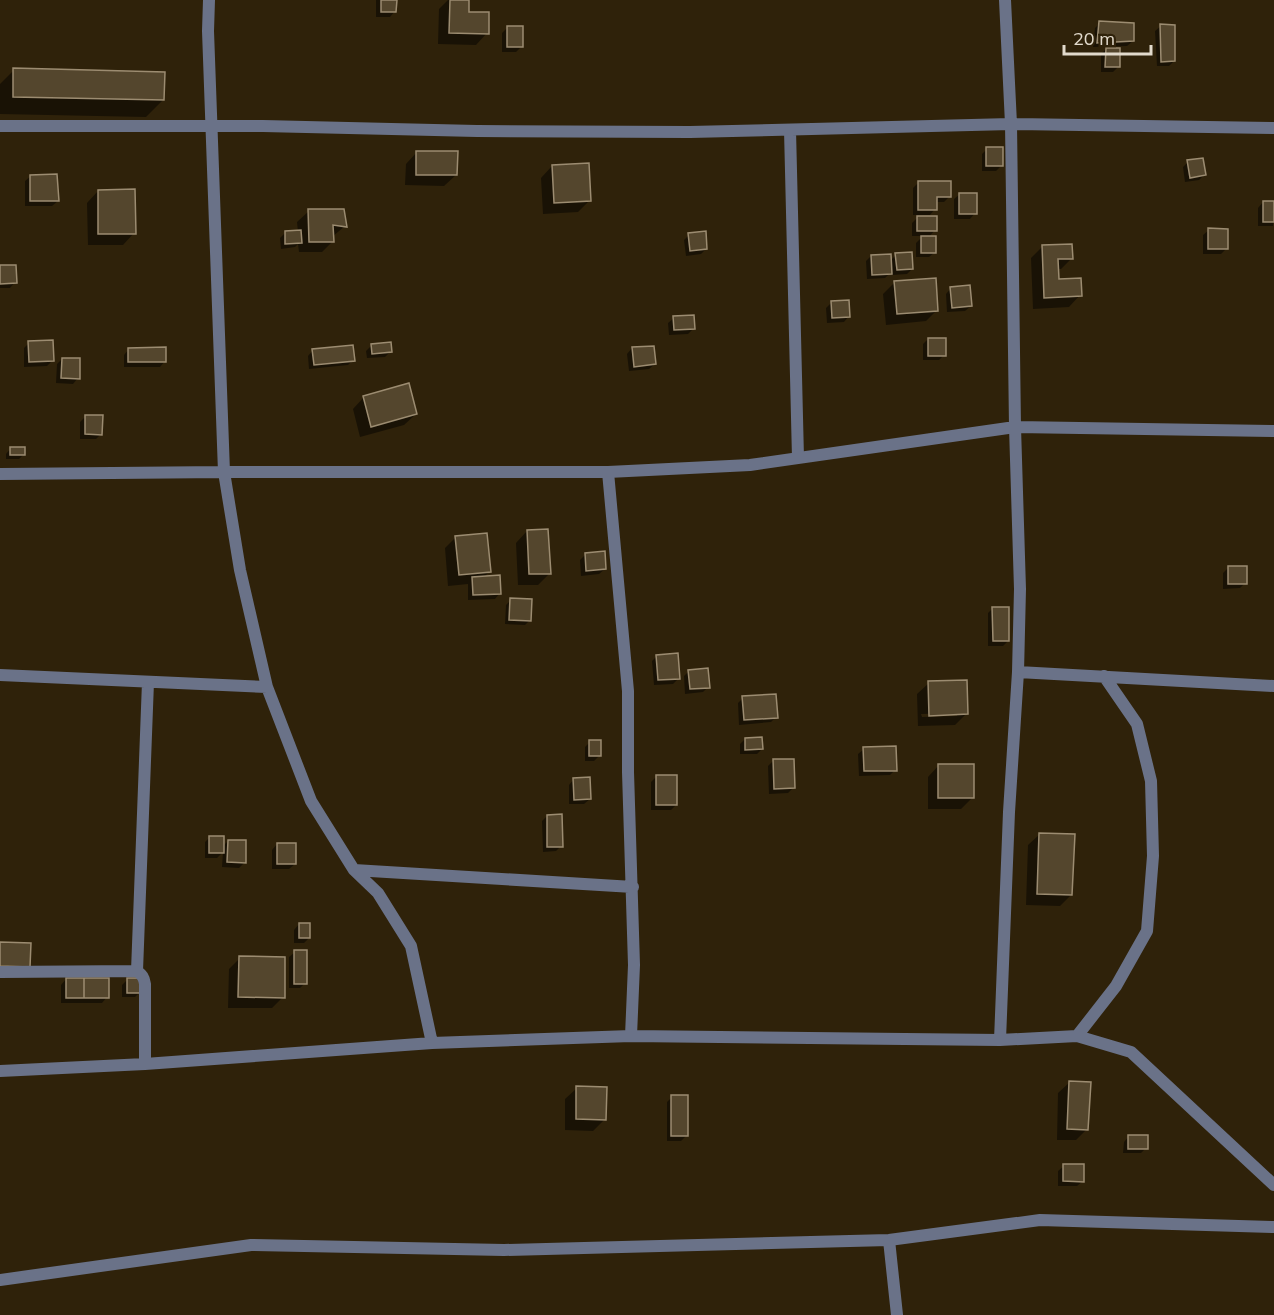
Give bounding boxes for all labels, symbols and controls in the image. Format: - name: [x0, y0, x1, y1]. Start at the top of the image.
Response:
- scale bar: [1064, 18, 1151, 56]
- text: 20 m: [1073, 27, 1115, 50]

